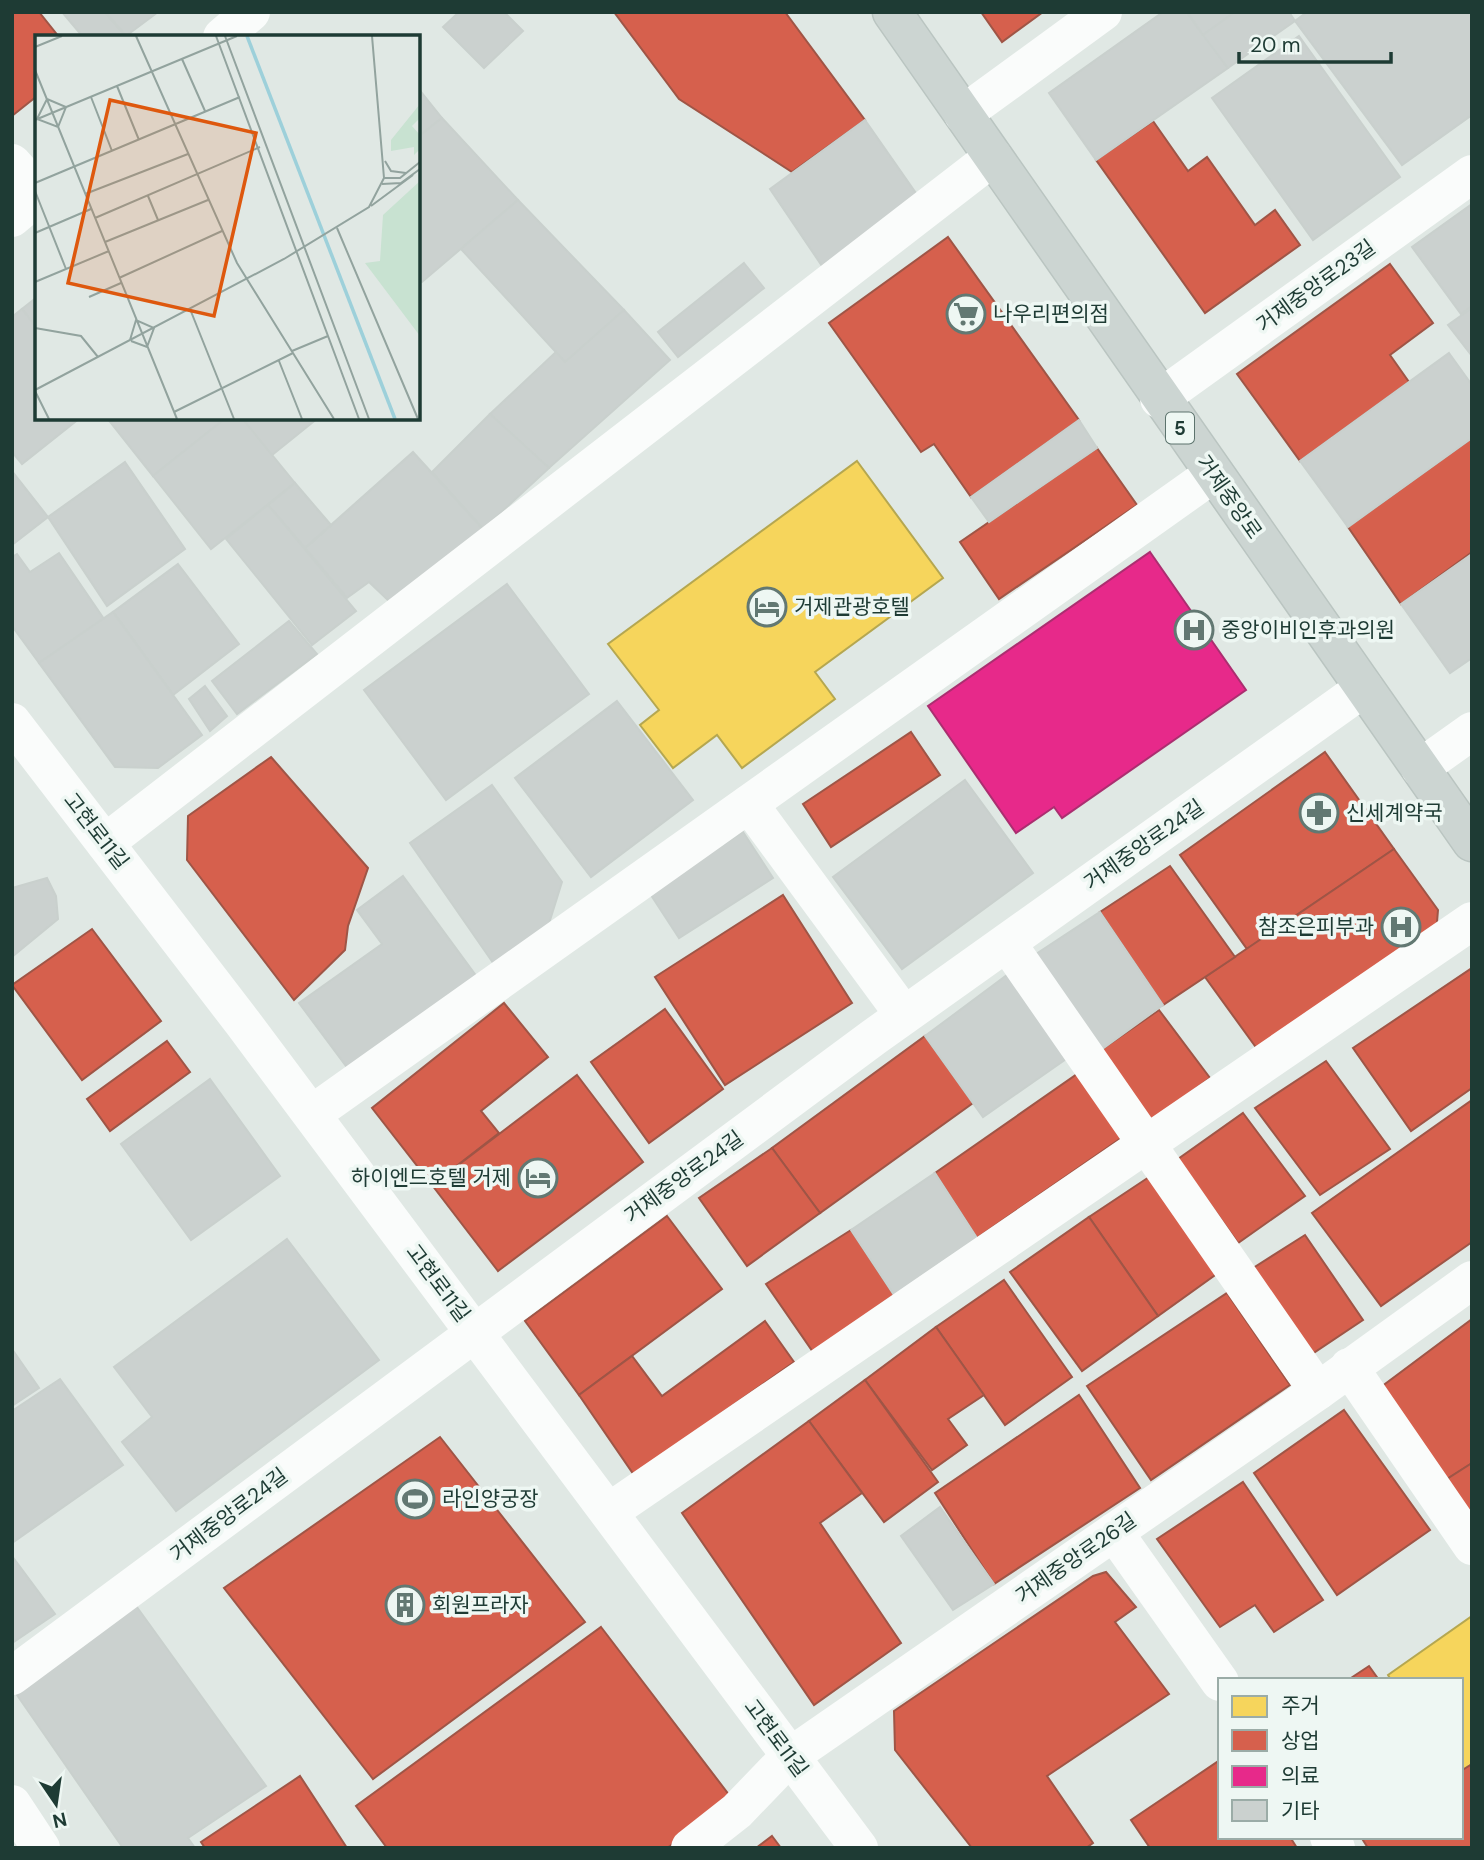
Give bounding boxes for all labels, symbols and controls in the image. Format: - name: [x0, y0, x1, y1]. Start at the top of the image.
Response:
- scale bar: [1239, 21, 1391, 65]
- text: 20 m: [1250, 31, 1301, 59]
- inset map: [35, 35, 420, 420]
- street label: 거제중앙로23길: [1251, 233, 1381, 339]
- supermarket icon: 나우리편의점: [945, 293, 987, 335]
- place label: 나우리편의점: [993, 300, 1109, 328]
- road number: 5: [1166, 412, 1194, 444]
- street label: 거제중앙로: [1190, 449, 1268, 545]
- hotel icon: 거제관광호텔: [746, 586, 788, 628]
- place label: 거제관광호텔: [794, 593, 910, 621]
- hospital icon: 중앙이비인후과의원: [1173, 609, 1215, 651]
- place label: 중앙이비인후과의원: [1221, 616, 1395, 644]
- street label: 고현로11길: [57, 787, 135, 875]
- pharmacy icon: 신세계약국: [1298, 792, 1340, 834]
- street label: 거제중앙로24길: [1078, 793, 1210, 897]
- place label: 신세계약국: [1346, 799, 1443, 827]
- hospital icon: 참조은피부과: [1380, 906, 1422, 948]
- place label: 참조은피부과: [1258, 913, 1374, 941]
- street label: 거제중앙로24길: [619, 1124, 749, 1230]
- hotel icon: 하이엔드호텔 거제: [517, 1157, 559, 1199]
- place label: 하이엔드호텔 거제: [351, 1164, 511, 1192]
- street label: 고현로11길: [400, 1238, 476, 1328]
- street label: 거제중앙로24길: [165, 1462, 293, 1568]
- sports icon: 라인양궁장: [394, 1478, 436, 1520]
- place label: 라인양궁장: [442, 1485, 539, 1513]
- street label: 거제중앙로26길: [1010, 1506, 1142, 1610]
- building icon: 회원프라자: [384, 1584, 426, 1626]
- place label: 회원프라자: [432, 1591, 529, 1619]
- legend: [1218, 1678, 1463, 1839]
- text: 주거: [1281, 1692, 1320, 1720]
- street label: 고현로11길: [738, 1693, 814, 1783]
- text: 상업: [1281, 1727, 1320, 1755]
- text: 의료: [1281, 1762, 1320, 1790]
- north arrow: [21, 1769, 91, 1839]
- text: 기타: [1281, 1797, 1320, 1825]
- text: N: [50, 1806, 69, 1834]

